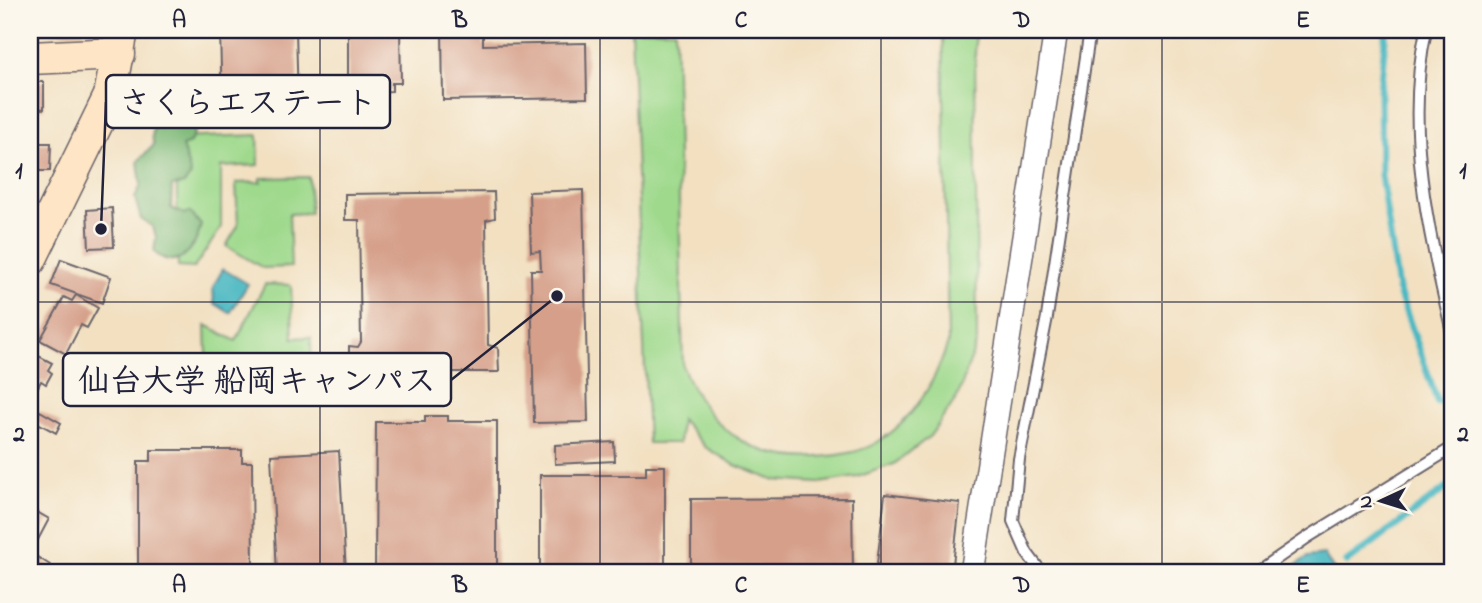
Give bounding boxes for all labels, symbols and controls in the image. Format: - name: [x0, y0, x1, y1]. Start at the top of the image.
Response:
- text: A: [172, 5, 186, 38]
- text: B: [451, 5, 468, 38]
- text: C: [735, 5, 748, 38]
- text: D: [1013, 5, 1030, 38]
- text: E: [1296, 5, 1310, 38]
- callout: さくらエステート: [106, 75, 390, 128]
- text: さくらエステート: [119, 82, 377, 129]
- text: 1: [15, 156, 23, 189]
- text: 1: [1459, 156, 1467, 189]
- callout: 仙台大学 船岡キャンパス: [63, 353, 451, 406]
- text: 仙台大学 船岡キャンパス: [78, 360, 436, 407]
- text: 2: [12, 419, 25, 452]
- text: 2: [1456, 419, 1469, 452]
- north arrow: [1346, 466, 1416, 536]
- text: N: [1353, 494, 1380, 509]
- text: A: [172, 570, 186, 603]
- text: B: [451, 570, 468, 603]
- text: C: [735, 570, 748, 603]
- text: D: [1013, 570, 1030, 603]
- text: E: [1296, 570, 1310, 603]

